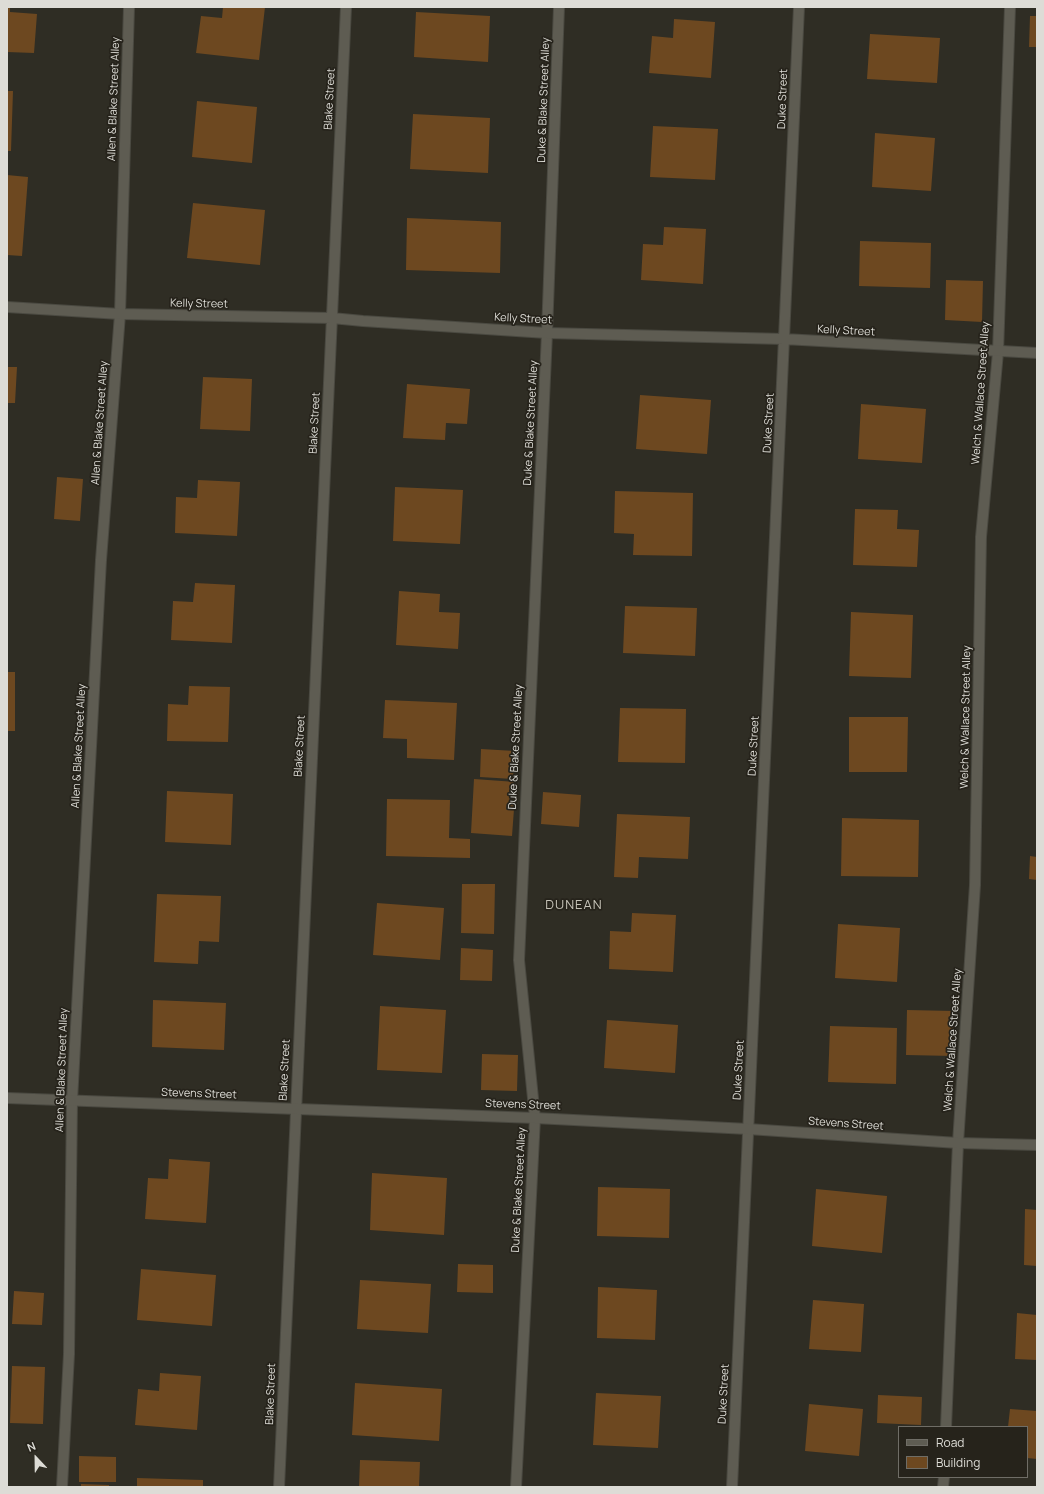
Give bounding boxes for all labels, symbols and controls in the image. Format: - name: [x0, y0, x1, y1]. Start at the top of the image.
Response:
- street label: Allen & Blake Street Alley: [105, 37, 123, 161]
- street label: Duke & Blake Street Alley: [535, 37, 553, 163]
- street label: Blake Street: [322, 68, 338, 130]
- street label: Duke Street: [775, 69, 791, 129]
- street label: Kelly Street: [170, 297, 228, 311]
- street label: Kelly Street: [494, 311, 552, 327]
- street label: Welch & Wallace Street Alley: [969, 321, 993, 465]
- street label: Kelly Street: [817, 323, 875, 339]
- street label: Allen & Blake Street Alley: [89, 360, 111, 486]
- street label: Duke & Blake Street Alley: [521, 360, 541, 486]
- street label: Blake Street: [307, 392, 323, 454]
- street label: Duke Street: [761, 393, 777, 453]
- street label: Welch & Wallace Street Alley: [958, 645, 974, 789]
- street label: Allen & Blake Street Alley: [69, 683, 89, 809]
- street label: Duke & Blake Street Alley: [506, 684, 526, 810]
- street label: Blake Street: [292, 715, 308, 777]
- street label: Duke Street: [746, 716, 762, 776]
- district label: DUNEAN: [545, 897, 603, 913]
- street label: Welch & Wallace Street Alley: [941, 968, 965, 1112]
- street label: Allen & Blake Street Alley: [53, 1008, 71, 1132]
- street label: Blake Street: [277, 1039, 293, 1101]
- street label: Duke Street: [731, 1040, 747, 1100]
- street label: Stevens Street: [161, 1086, 237, 1102]
- street label: Stevens Street: [485, 1097, 561, 1113]
- street label: Stevens Street: [808, 1115, 884, 1133]
- street label: Duke & Blake Street Alley: [509, 1127, 529, 1253]
- street label: Blake Street: [263, 1363, 279, 1425]
- street label: Duke Street: [716, 1364, 732, 1424]
- legend: [898, 1426, 1028, 1478]
- text: Road: [936, 1434, 964, 1451]
- north arrow: [16, 1438, 56, 1478]
- text: N: [25, 1438, 38, 1455]
- text: Building: [936, 1454, 980, 1471]

